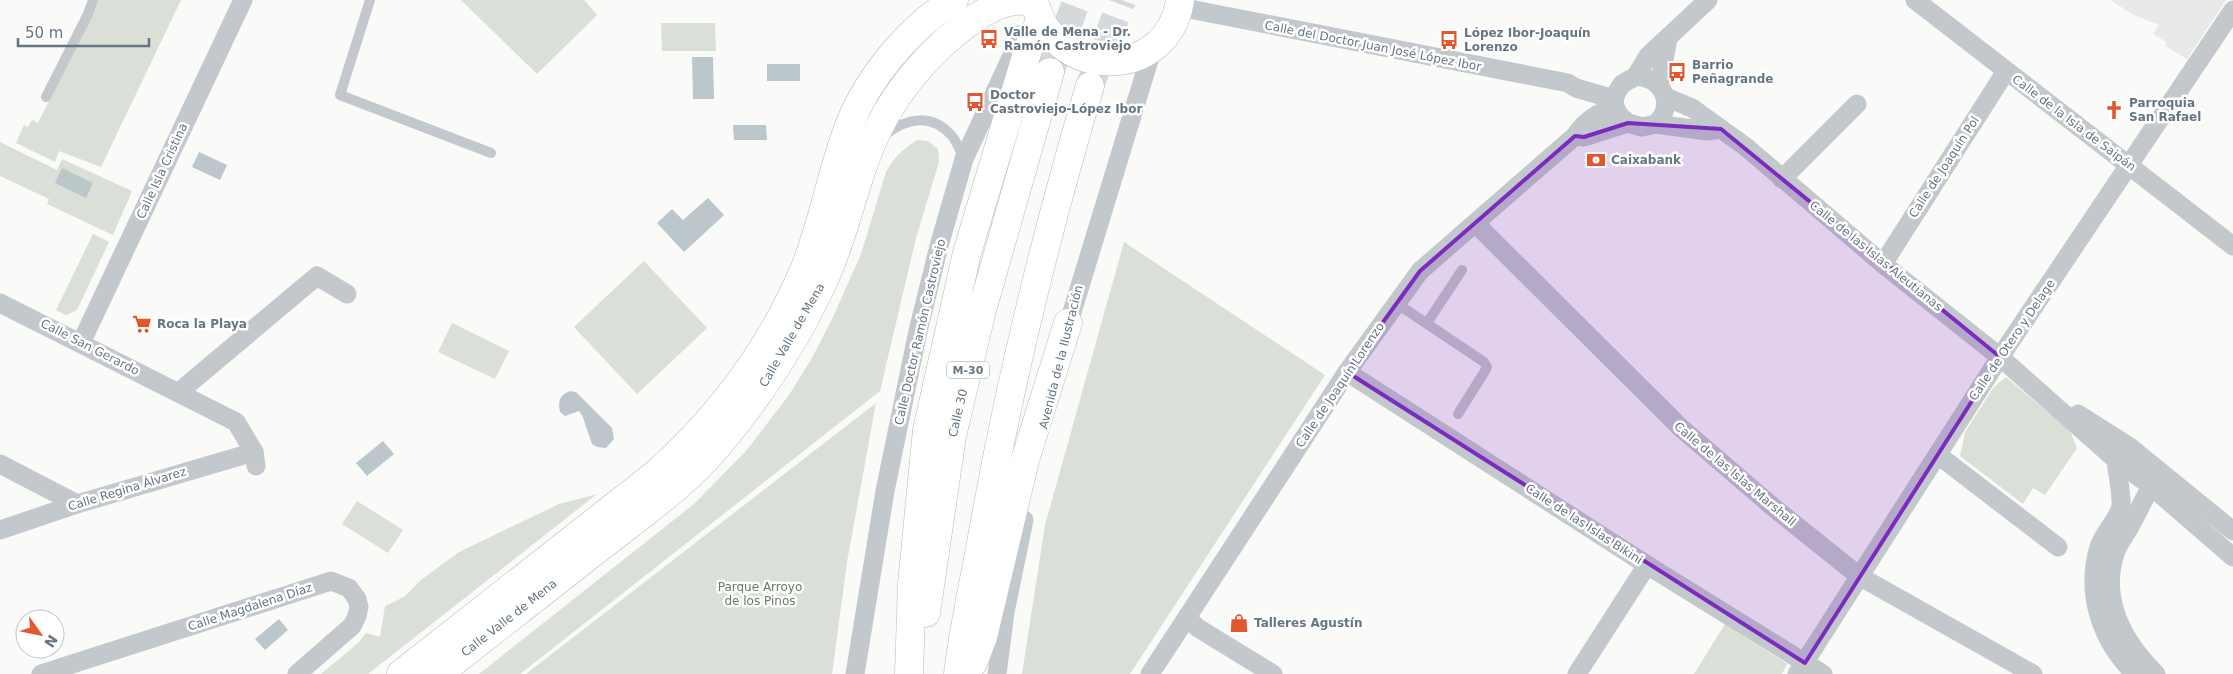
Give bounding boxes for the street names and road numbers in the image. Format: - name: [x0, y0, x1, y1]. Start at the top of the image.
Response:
- street label: Calle del Doctor Juan José López Ibor: [1264, 18, 1483, 74]
- street label: Calle de la Isla de Saipán: [2010, 72, 2138, 174]
- street label: Calle de Joaquín Pol: [1906, 114, 1982, 220]
- street label: Calle Isla Cristina: [134, 121, 190, 221]
- street label: Calle de las Islas Aleutianas: [1807, 198, 1945, 314]
- street label: Calle Doctor Ramón Castroviejo: [892, 238, 948, 426]
- street label: Calle de Otero y Delage: [1966, 277, 2058, 403]
- street label: Calle Valle de Mena: [757, 281, 827, 389]
- street label: Avenida de la Ilustración: [1036, 284, 1086, 430]
- street label: Calle San Gerardo: [38, 316, 142, 378]
- street label: Calle de Joaquín Lorenzo: [1293, 320, 1387, 450]
- road number: M-30: [947, 362, 989, 378]
- street label: Calle 30: [946, 388, 970, 438]
- street label: Calle de las Islas Marshall: [1671, 419, 1799, 529]
- street label: Calle Regina Álvarez: [66, 463, 188, 514]
- street label: Calle de las Islas Bikini: [1523, 481, 1645, 567]
- street label: Calle Valle de Mena: [458, 576, 560, 660]
- street label: Calle Magdalena Díaz: [186, 580, 314, 634]

